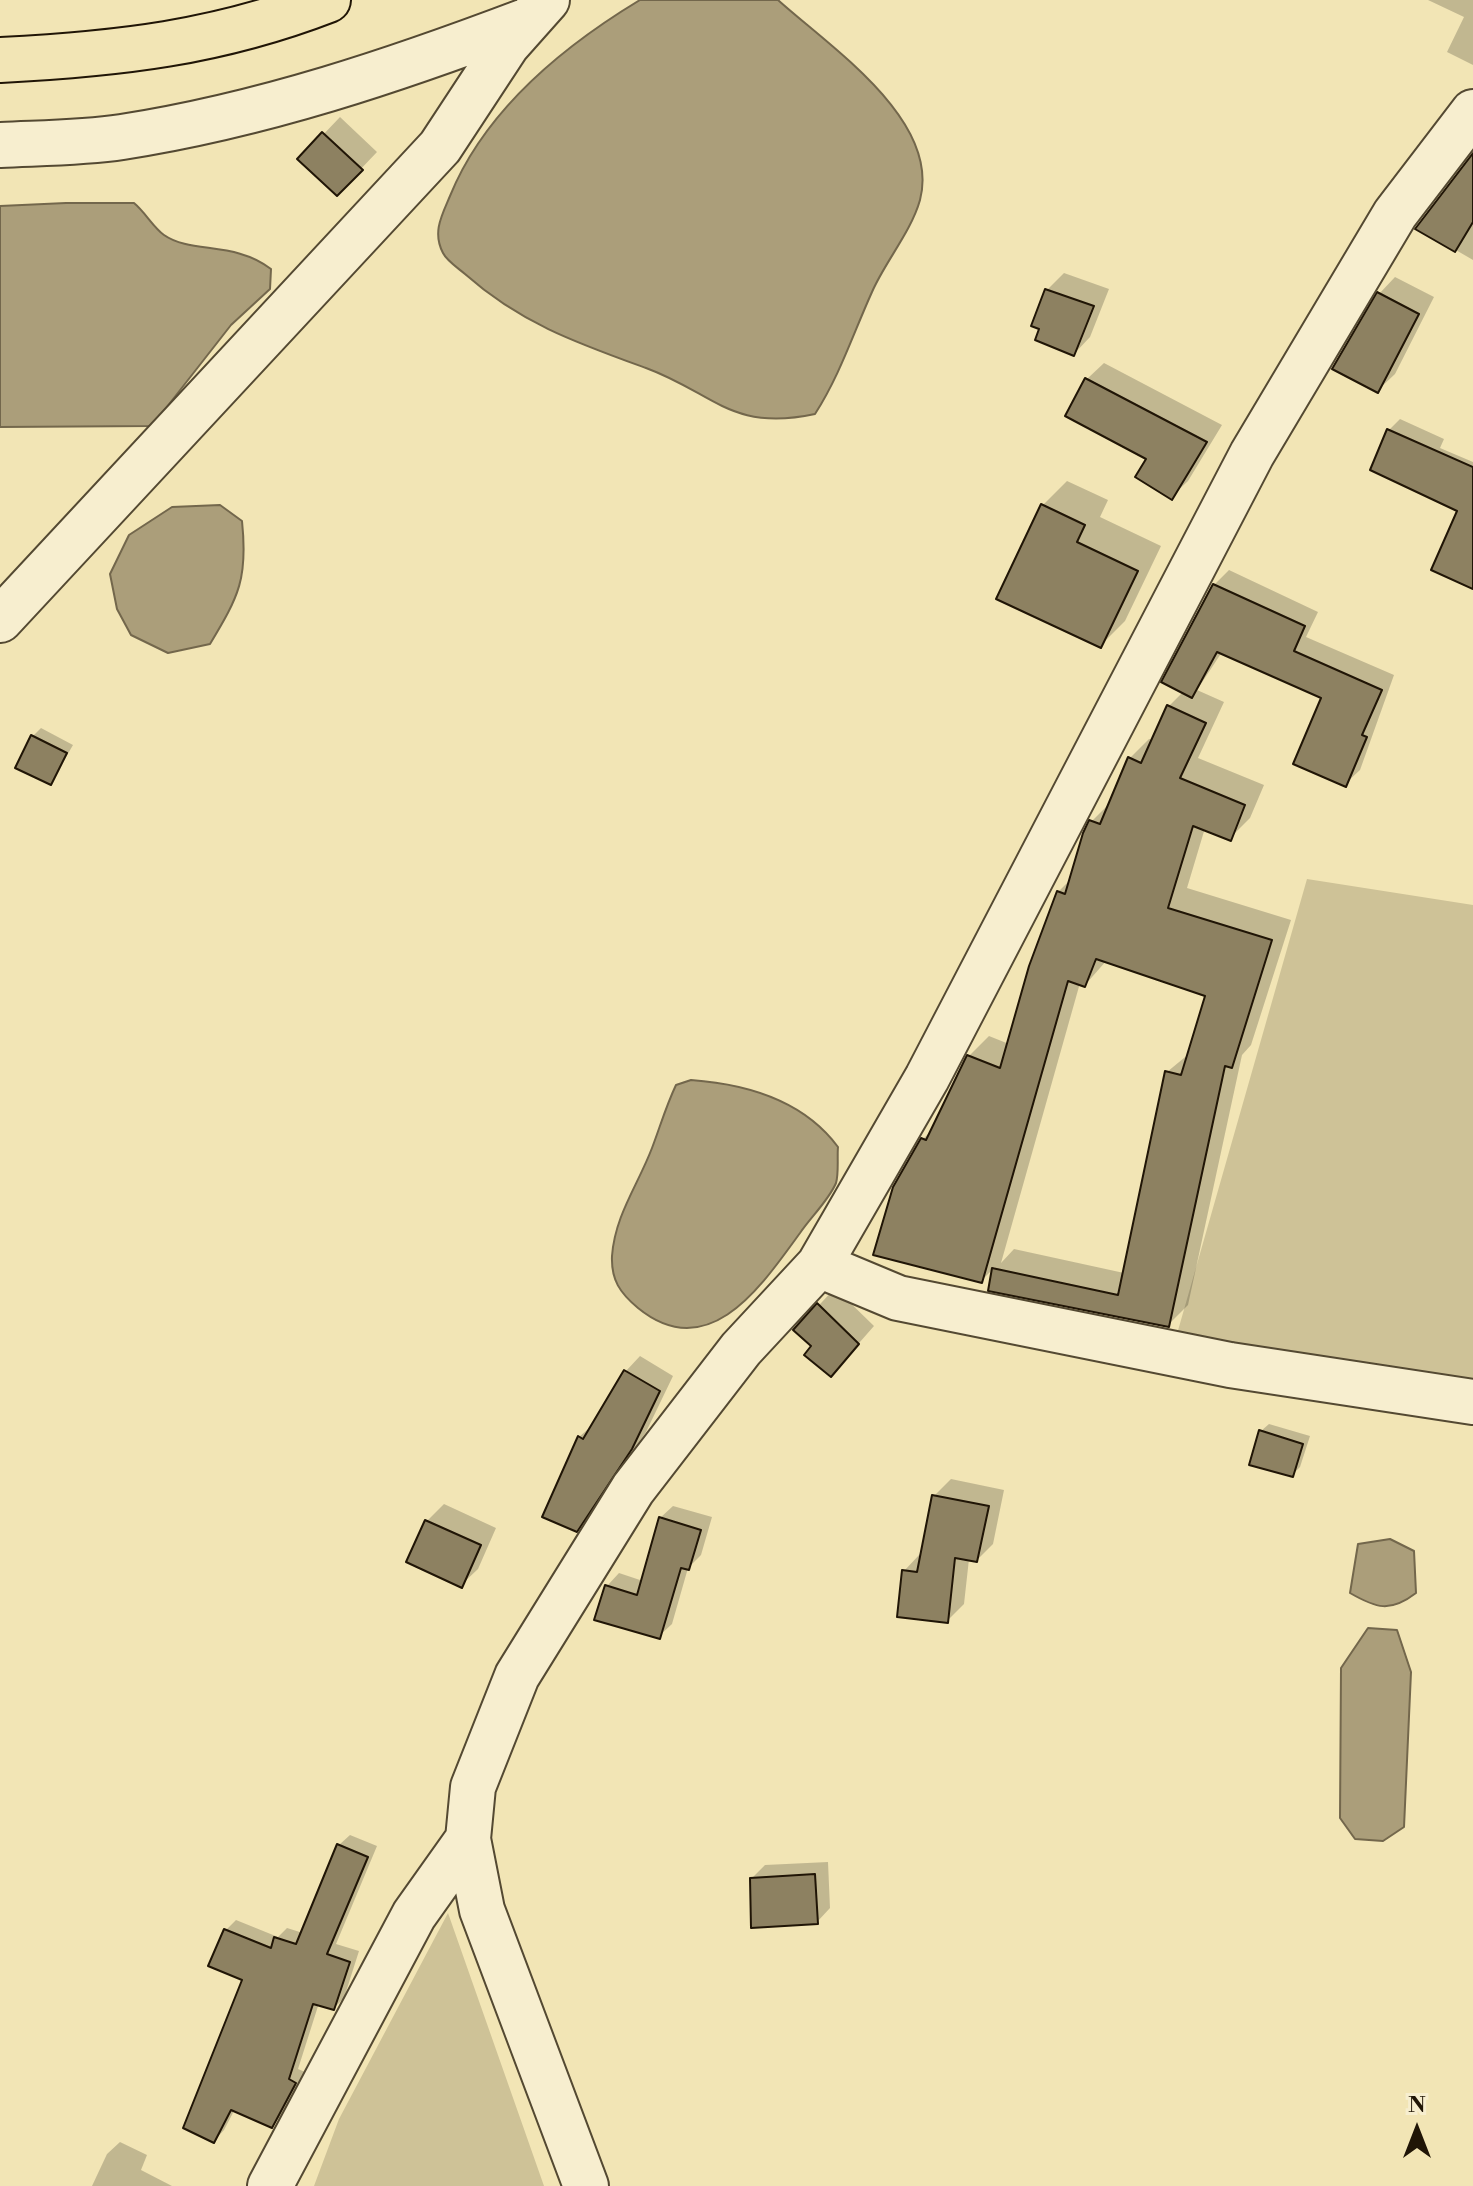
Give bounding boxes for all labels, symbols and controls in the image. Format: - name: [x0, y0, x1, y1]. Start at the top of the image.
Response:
- north arrow: [1377, 2090, 1457, 2170]
- text: N: [1408, 2092, 1426, 2119]

